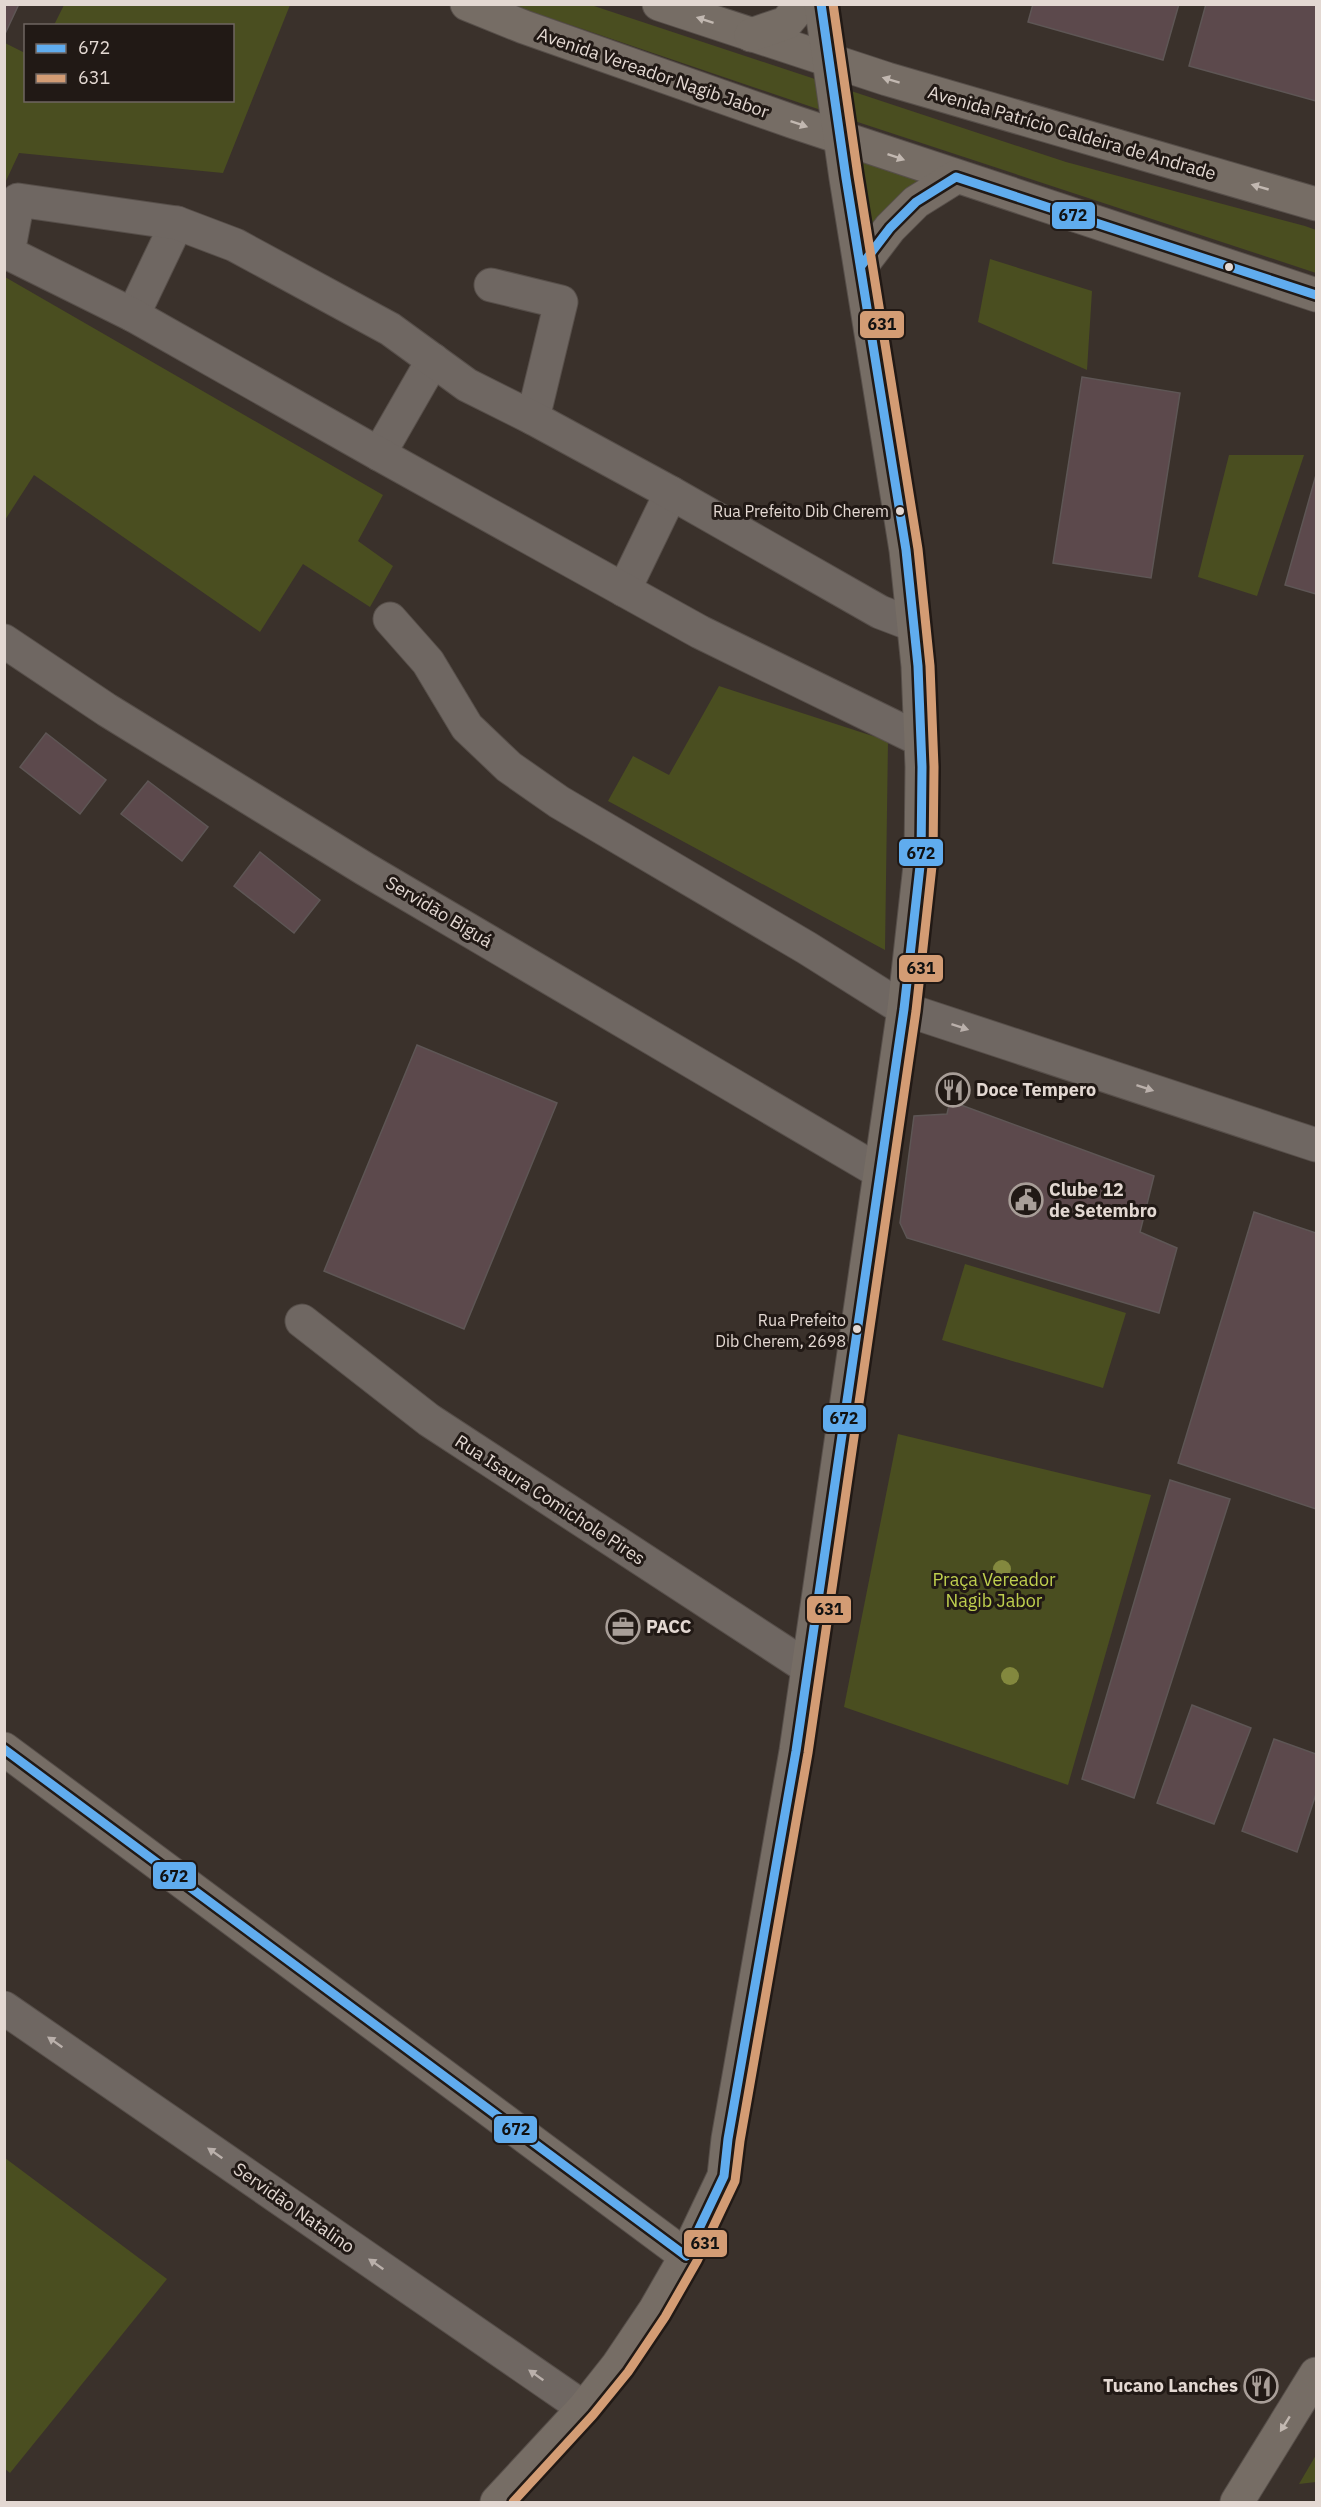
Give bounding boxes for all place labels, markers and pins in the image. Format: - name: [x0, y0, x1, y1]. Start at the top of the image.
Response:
- unlabelled marker: [1223, 261, 1235, 273]
- place label: Rua Prefeito Dib Cherem: [713, 501, 889, 521]
- marker: Rua Prefeito Dib Cherem: [894, 505, 906, 517]
- restaurant icon: Doce Tempero: [935, 1072, 971, 1108]
- place label: Doce Tempero: [976, 1078, 1096, 1101]
- place label: Clube 12 de Setembro: [1049, 1178, 1157, 1222]
- public building icon: Clube 12 de Setembro: [1008, 1182, 1044, 1218]
- place label: Rua Prefeito Dib Cherem, 2698: [715, 1310, 846, 1351]
- marker: Rua Prefeito Dib Cherem, 2698: [851, 1323, 863, 1335]
- office icon: PACC: [605, 1609, 641, 1645]
- place label: PACC: [646, 1615, 692, 1638]
- restaurant icon: Tucano Lanches: [1243, 2368, 1279, 2404]
- place label: Tucano Lanches: [1103, 2374, 1238, 2397]

